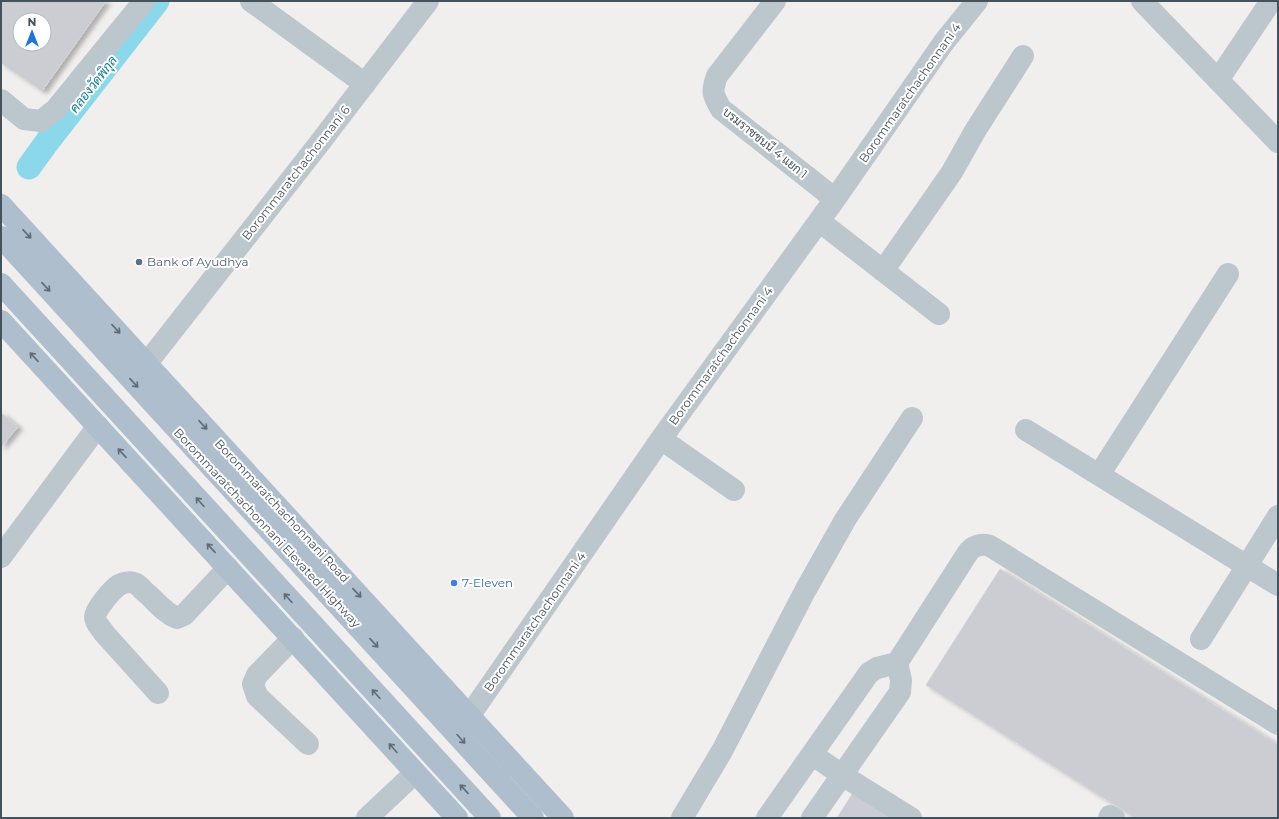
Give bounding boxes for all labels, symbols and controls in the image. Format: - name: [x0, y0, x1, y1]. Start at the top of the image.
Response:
- north arrow: [12, 12, 52, 52]
- text: N: [28, 15, 36, 29]
- street label: Borommaratchachonnani 4: [855, 20, 964, 166]
- water label: คลองวัดพิกุล: [66, 52, 122, 117]
- street label: Borommaratchachonnani 6: [238, 102, 353, 243]
- street label: บรมราชชนนี 4 แยก 1: [720, 104, 811, 181]
- one-way arrow: [23, 229, 32, 239]
- place label: Bank of Ayudhya: [147, 254, 249, 269]
- marker: Bank of Ayudhya: [134, 257, 144, 267]
- one-way arrow: [42, 282, 51, 292]
- street label: Borommaratchachonnani 4: [665, 284, 776, 428]
- one-way arrow: [111, 324, 120, 334]
- one-way arrow: [29, 352, 39, 362]
- one-way arrow: [129, 377, 138, 387]
- one-way arrow: [198, 420, 207, 430]
- street label: Borommaratchachonnani Elevated Highway: [171, 425, 364, 631]
- street label: Borommaratchachonnani Road: [212, 436, 353, 585]
- one-way arrow: [118, 448, 127, 458]
- one-way arrow: [196, 497, 205, 507]
- one-way arrow: [206, 543, 215, 554]
- street label: Borommaratchachonnani 4: [480, 549, 589, 695]
- place label: 7-Eleven: [462, 575, 513, 590]
- marker: 7-Eleven: [449, 578, 459, 588]
- one-way arrow: [353, 588, 362, 598]
- one-way arrow: [284, 593, 293, 603]
- one-way arrow: [369, 638, 378, 649]
- one-way arrow: [372, 689, 381, 699]
- one-way arrow: [457, 734, 466, 745]
- one-way arrow: [388, 743, 397, 753]
- one-way arrow: [459, 784, 469, 794]

